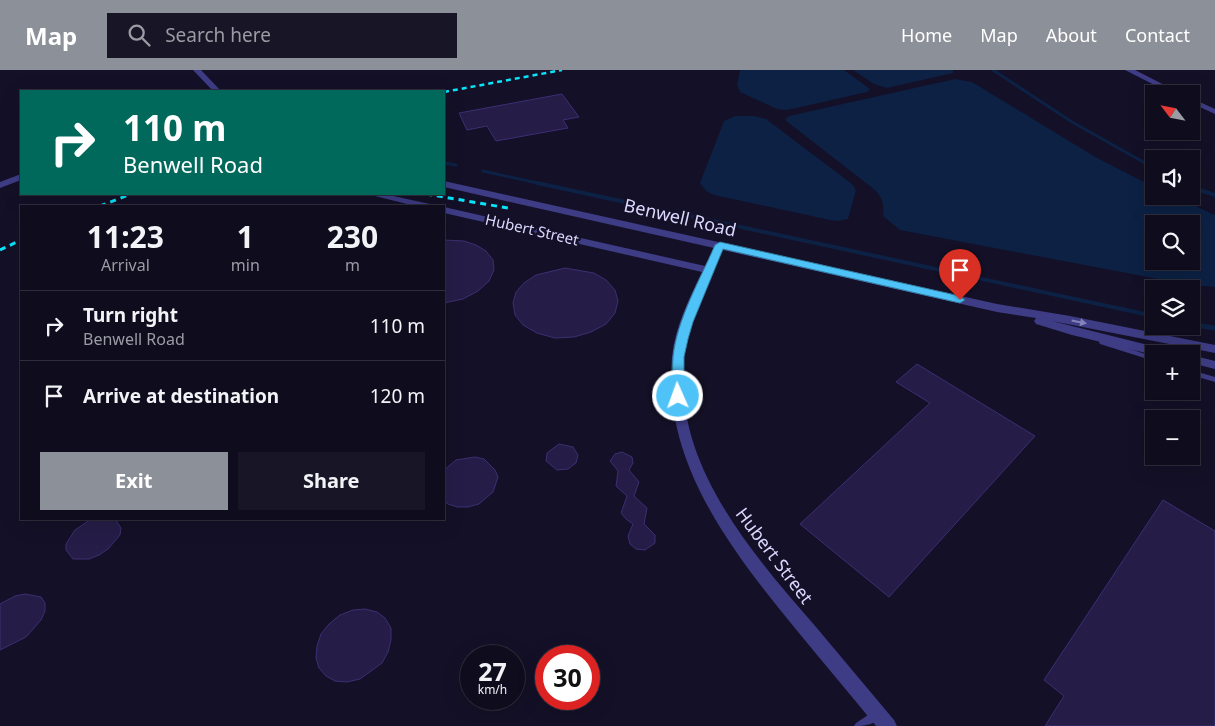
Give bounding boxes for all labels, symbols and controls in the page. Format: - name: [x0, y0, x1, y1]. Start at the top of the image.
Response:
- search box: [107, 13, 457, 58]
- text: Map: [25, 19, 77, 52]
- icon: search: [125, 21, 153, 49]
- text: Search here: [165, 22, 271, 48]
- text: Home: [901, 23, 952, 47]
- text: Map: [980, 23, 1018, 47]
- text: About: [1046, 23, 1097, 47]
- text: Contact: [1125, 23, 1190, 47]
- north arrow: [1145, 85, 1200, 140]
- map controls: [1145, 85, 1200, 465]
- text: 110 m: [123, 104, 226, 151]
- icon: right: [40, 110, 105, 175]
- text: Benwell Road: [123, 149, 263, 179]
- button: sound: [1145, 150, 1200, 205]
- street label: Benwell Road: [622, 192, 739, 242]
- street label: Hubert Street: [483, 209, 582, 250]
- button: search: [1145, 215, 1200, 270]
- text: 11:23: [87, 216, 164, 257]
- text: 1: [237, 216, 254, 257]
- text: 230: [327, 216, 378, 257]
- pin: [939, 249, 981, 300]
- text: Arrival: [101, 254, 150, 276]
- text: min: [231, 254, 260, 276]
- text: m: [345, 254, 360, 276]
- icon: arrive: [946, 256, 974, 284]
- button: layers: [1145, 280, 1200, 335]
- text: Turn right: [83, 302, 178, 328]
- icon: right: [40, 312, 68, 340]
- text: 110 m: [370, 313, 425, 339]
- one-way arrow: [1072, 318, 1088, 326]
- text: Benwell Road: [83, 328, 185, 350]
- button: +: [1145, 345, 1200, 400]
- position arrow: [651, 369, 703, 421]
- icon: arrive: [40, 382, 68, 410]
- text: Arrive at destination: [83, 383, 279, 409]
- text: 120 m: [370, 383, 425, 409]
- button: −: [1145, 410, 1200, 465]
- button: Exit: [40, 452, 228, 510]
- button: Share: [238, 452, 425, 510]
- street label: Hubert Street: [731, 502, 819, 609]
- speed limit sign: 30: [535, 645, 600, 710]
- text: 27: [478, 654, 507, 688]
- text: km/h: [478, 681, 507, 698]

